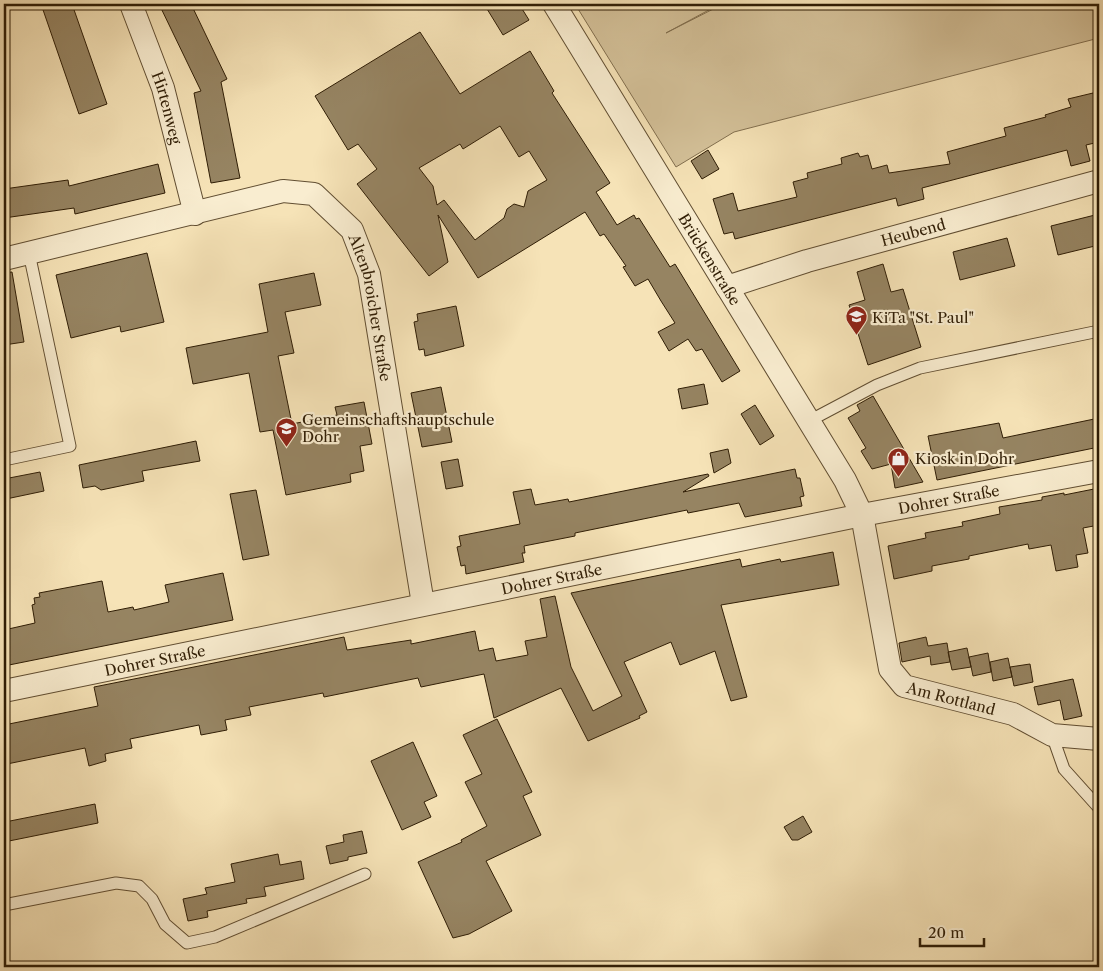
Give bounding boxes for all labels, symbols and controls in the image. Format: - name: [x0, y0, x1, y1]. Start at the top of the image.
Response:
- street label: Hirtenweg: [148, 68, 186, 146]
- street label: Brückenstraße: [675, 210, 745, 309]
- street label: Heubend: [879, 214, 947, 250]
- street label: Altenbroicher Straße: [345, 230, 396, 383]
- school or university icon: KiTa "St. Paul": [844, 305, 868, 336]
- place label: KiTa "St. Paul": [872, 308, 974, 327]
- place label: Gemeinschaftshauptschule Dohr: [302, 410, 494, 446]
- school or university icon: Gemeinschaftshauptschule Dohr: [274, 416, 298, 447]
- shop icon: Kiosk in Dohr: [887, 446, 911, 477]
- place label: Kiosk in Dohr: [915, 449, 1015, 468]
- street label: Dohrer Straße: [896, 480, 1001, 518]
- street label: Dohrer Straße: [499, 559, 604, 598]
- street label: Dohrer Straße: [103, 640, 207, 680]
- street label: Am Rottland: [904, 677, 997, 719]
- scale bar: [920, 916, 984, 948]
- text: 20 m: [928, 923, 964, 942]

